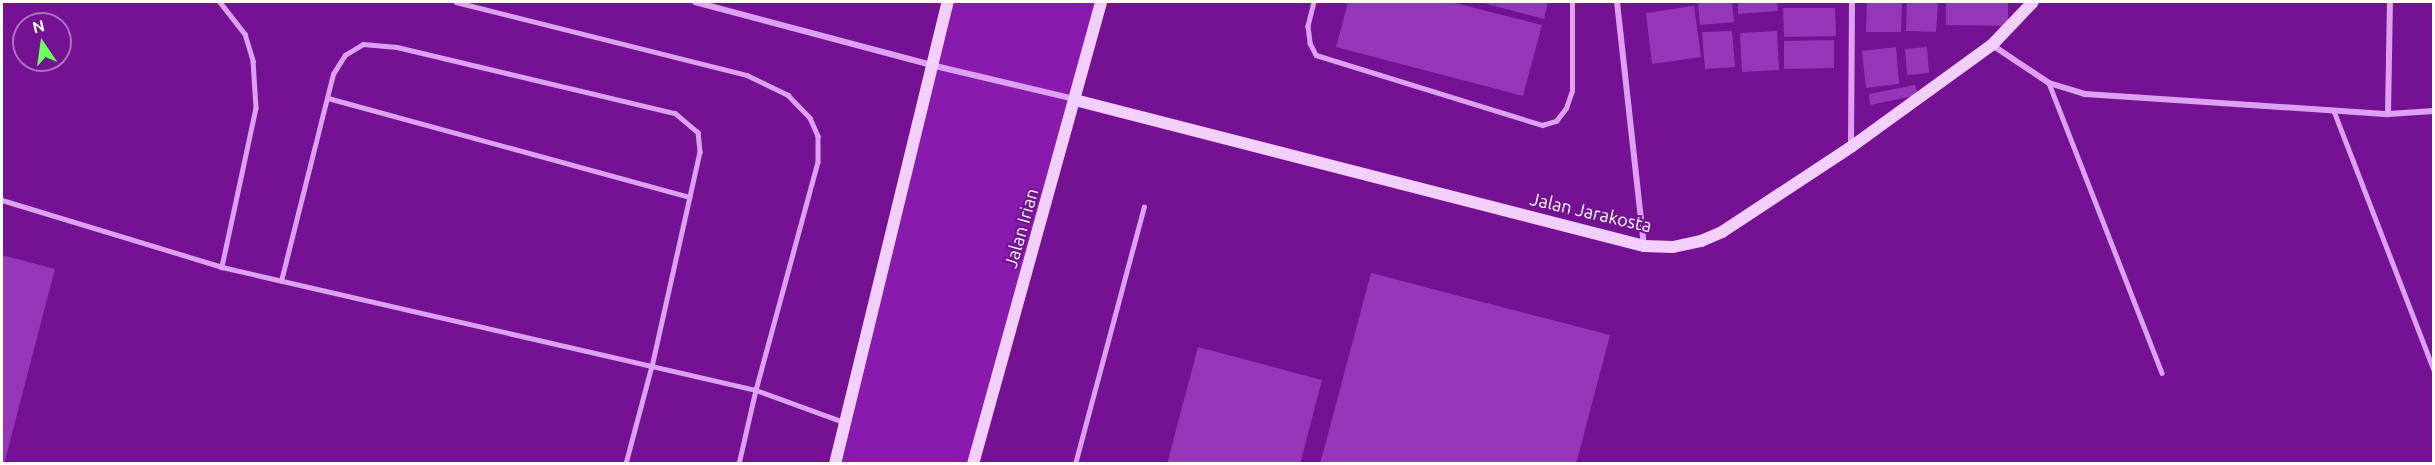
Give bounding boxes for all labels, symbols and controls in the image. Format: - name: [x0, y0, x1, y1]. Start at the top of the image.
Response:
- north arrow: [12, 12, 72, 72]
- text: N: [31, 16, 46, 37]
- street label: Jalan Irian: [999, 186, 1043, 270]
- street label: Jalan Jarakosta: [1528, 188, 1654, 236]

